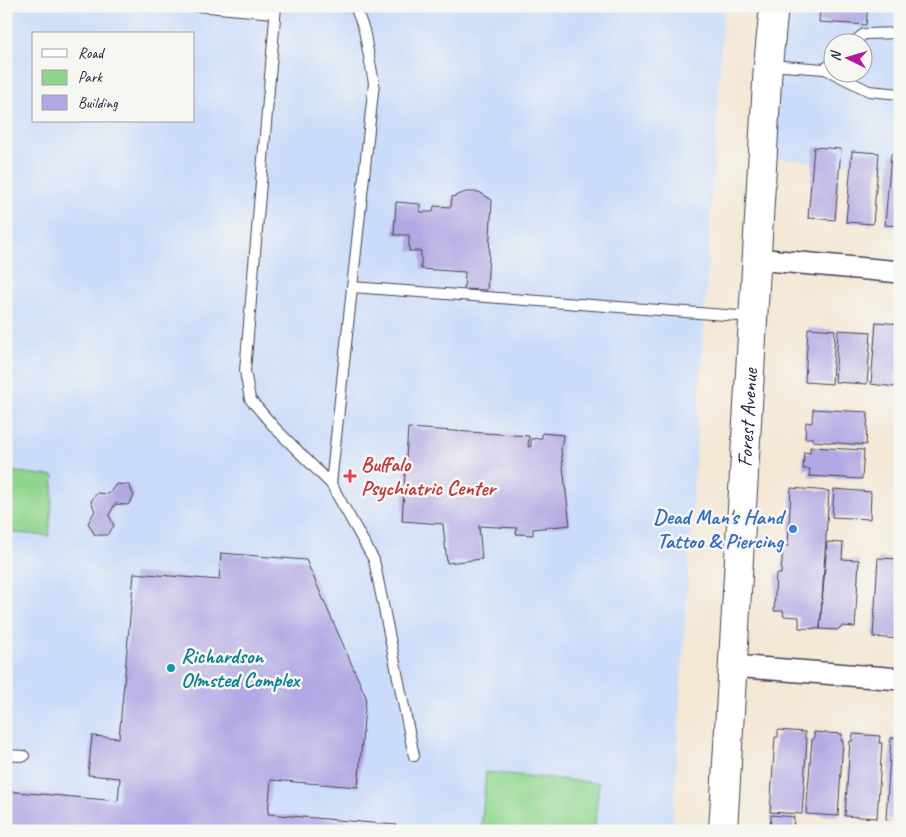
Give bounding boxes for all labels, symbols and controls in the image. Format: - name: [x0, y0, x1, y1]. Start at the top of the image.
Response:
- legend: [32, 32, 195, 122]
- north arrow: [824, 32, 874, 82]
- text: Road: [78, 44, 105, 63]
- text: N: [827, 50, 845, 62]
- text: Park: [78, 68, 103, 87]
- text: Building: [78, 94, 118, 113]
- street label: Forest Avenue: [731, 367, 763, 468]
- place label: Buffalo Psychiatric Center: [361, 451, 498, 502]
- marker: Buffalo Psychiatric Center: [343, 469, 357, 483]
- place label: Dead Man's Hand Tattoo & Piercing: [653, 504, 787, 554]
- marker: Dead Man's Hand Tattoo & Piercing: [787, 523, 799, 535]
- place label: Richardson Olmsted Complex: [181, 643, 301, 693]
- marker: Richardson Olmsted Complex: [165, 662, 177, 674]

